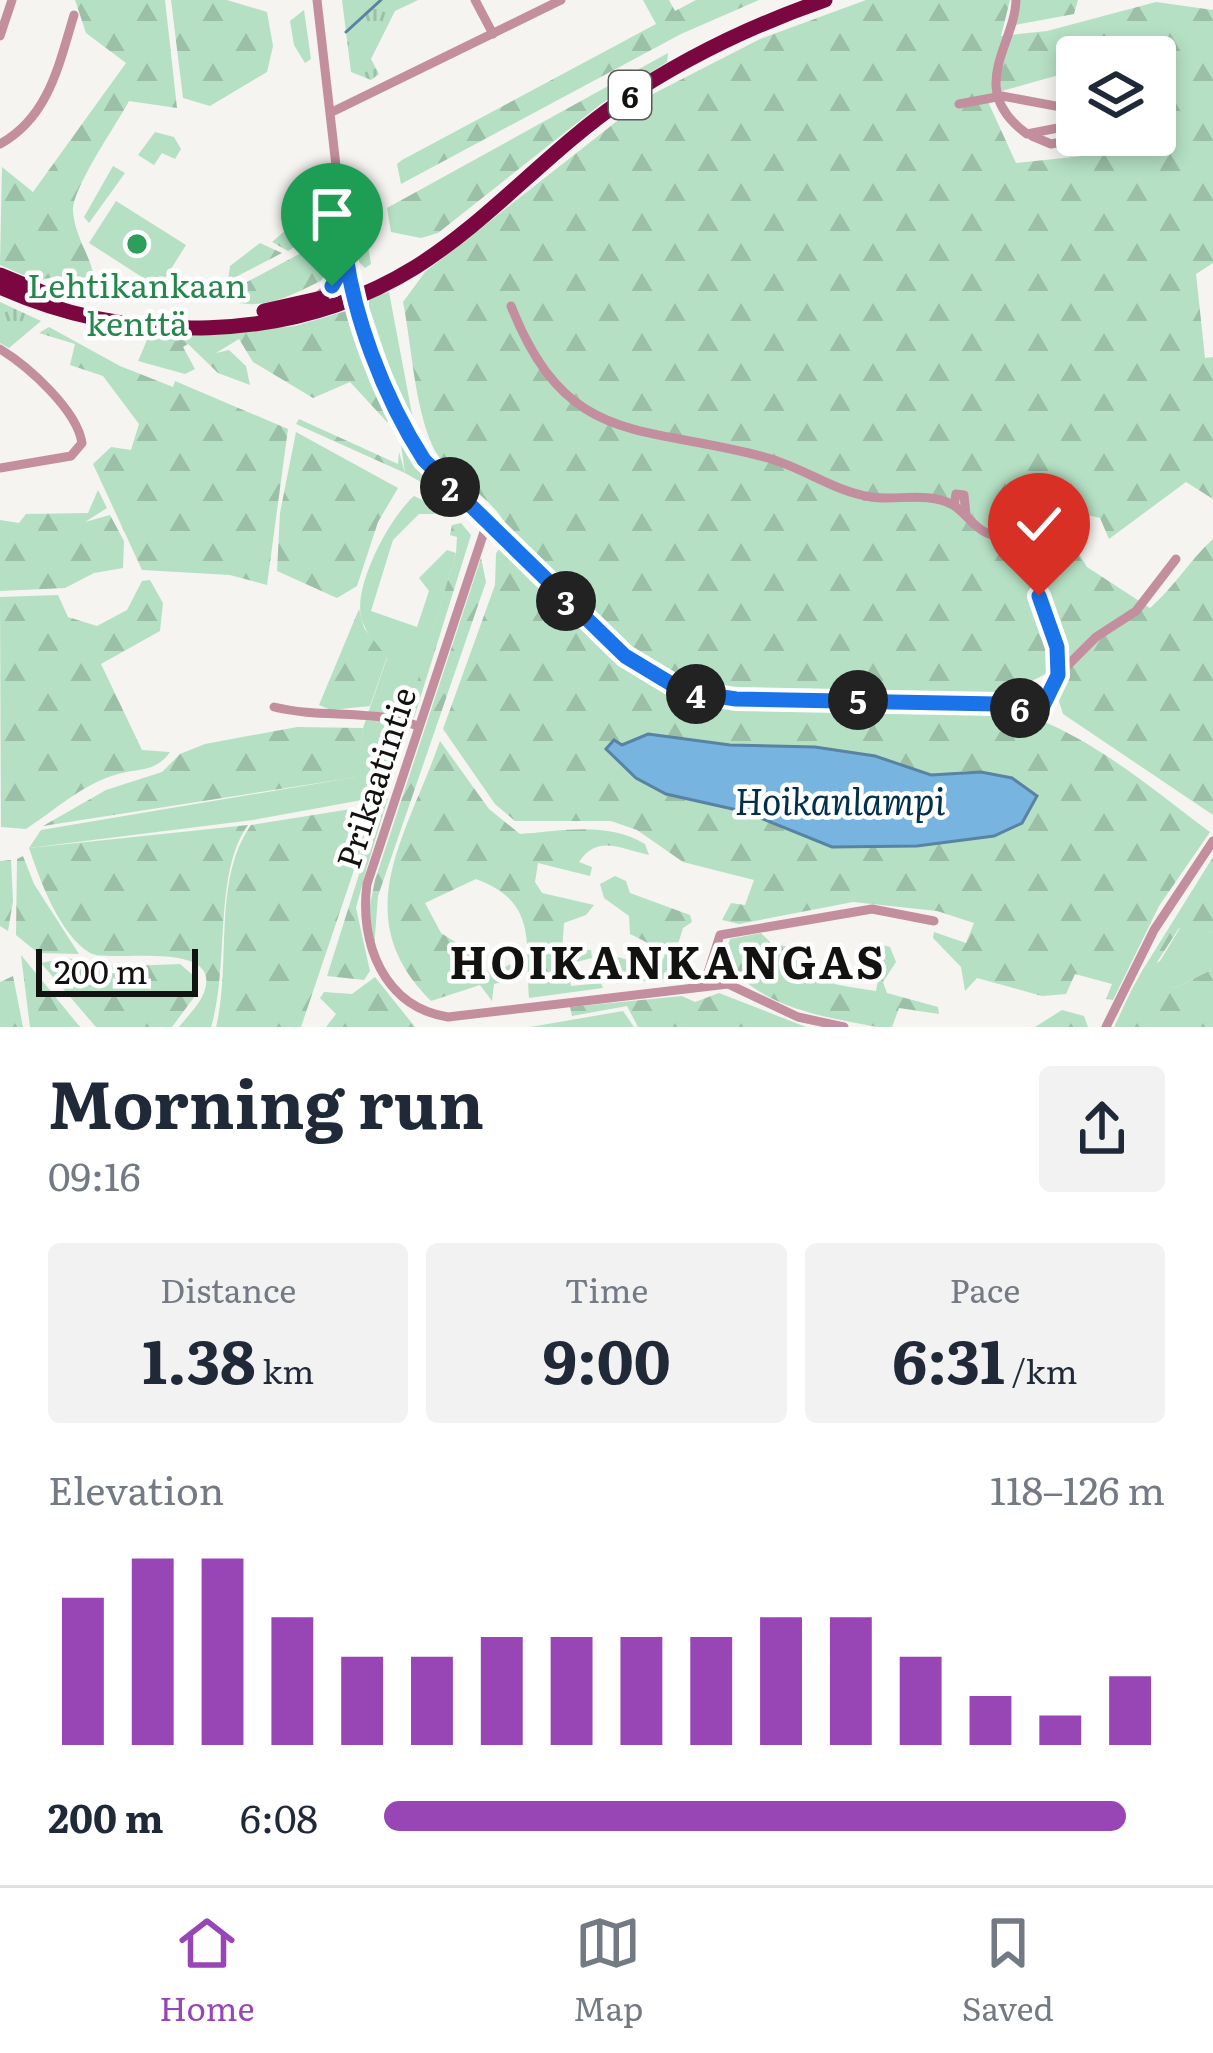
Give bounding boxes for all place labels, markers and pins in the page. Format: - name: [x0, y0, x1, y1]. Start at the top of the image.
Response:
- pin: [281, 163, 383, 286]
- marker: Lehtikankaan kenttä: [124, 231, 150, 257]
- place label: Lehtikankaan kenttä: [27, 259, 247, 346]
- pin: 2: [420, 457, 480, 517]
- pin: [988, 473, 1090, 596]
- pin: 3: [536, 571, 596, 631]
- pin: 4: [666, 664, 726, 724]
- pin: 5: [828, 670, 888, 730]
- pin: 6: [990, 678, 1050, 738]

